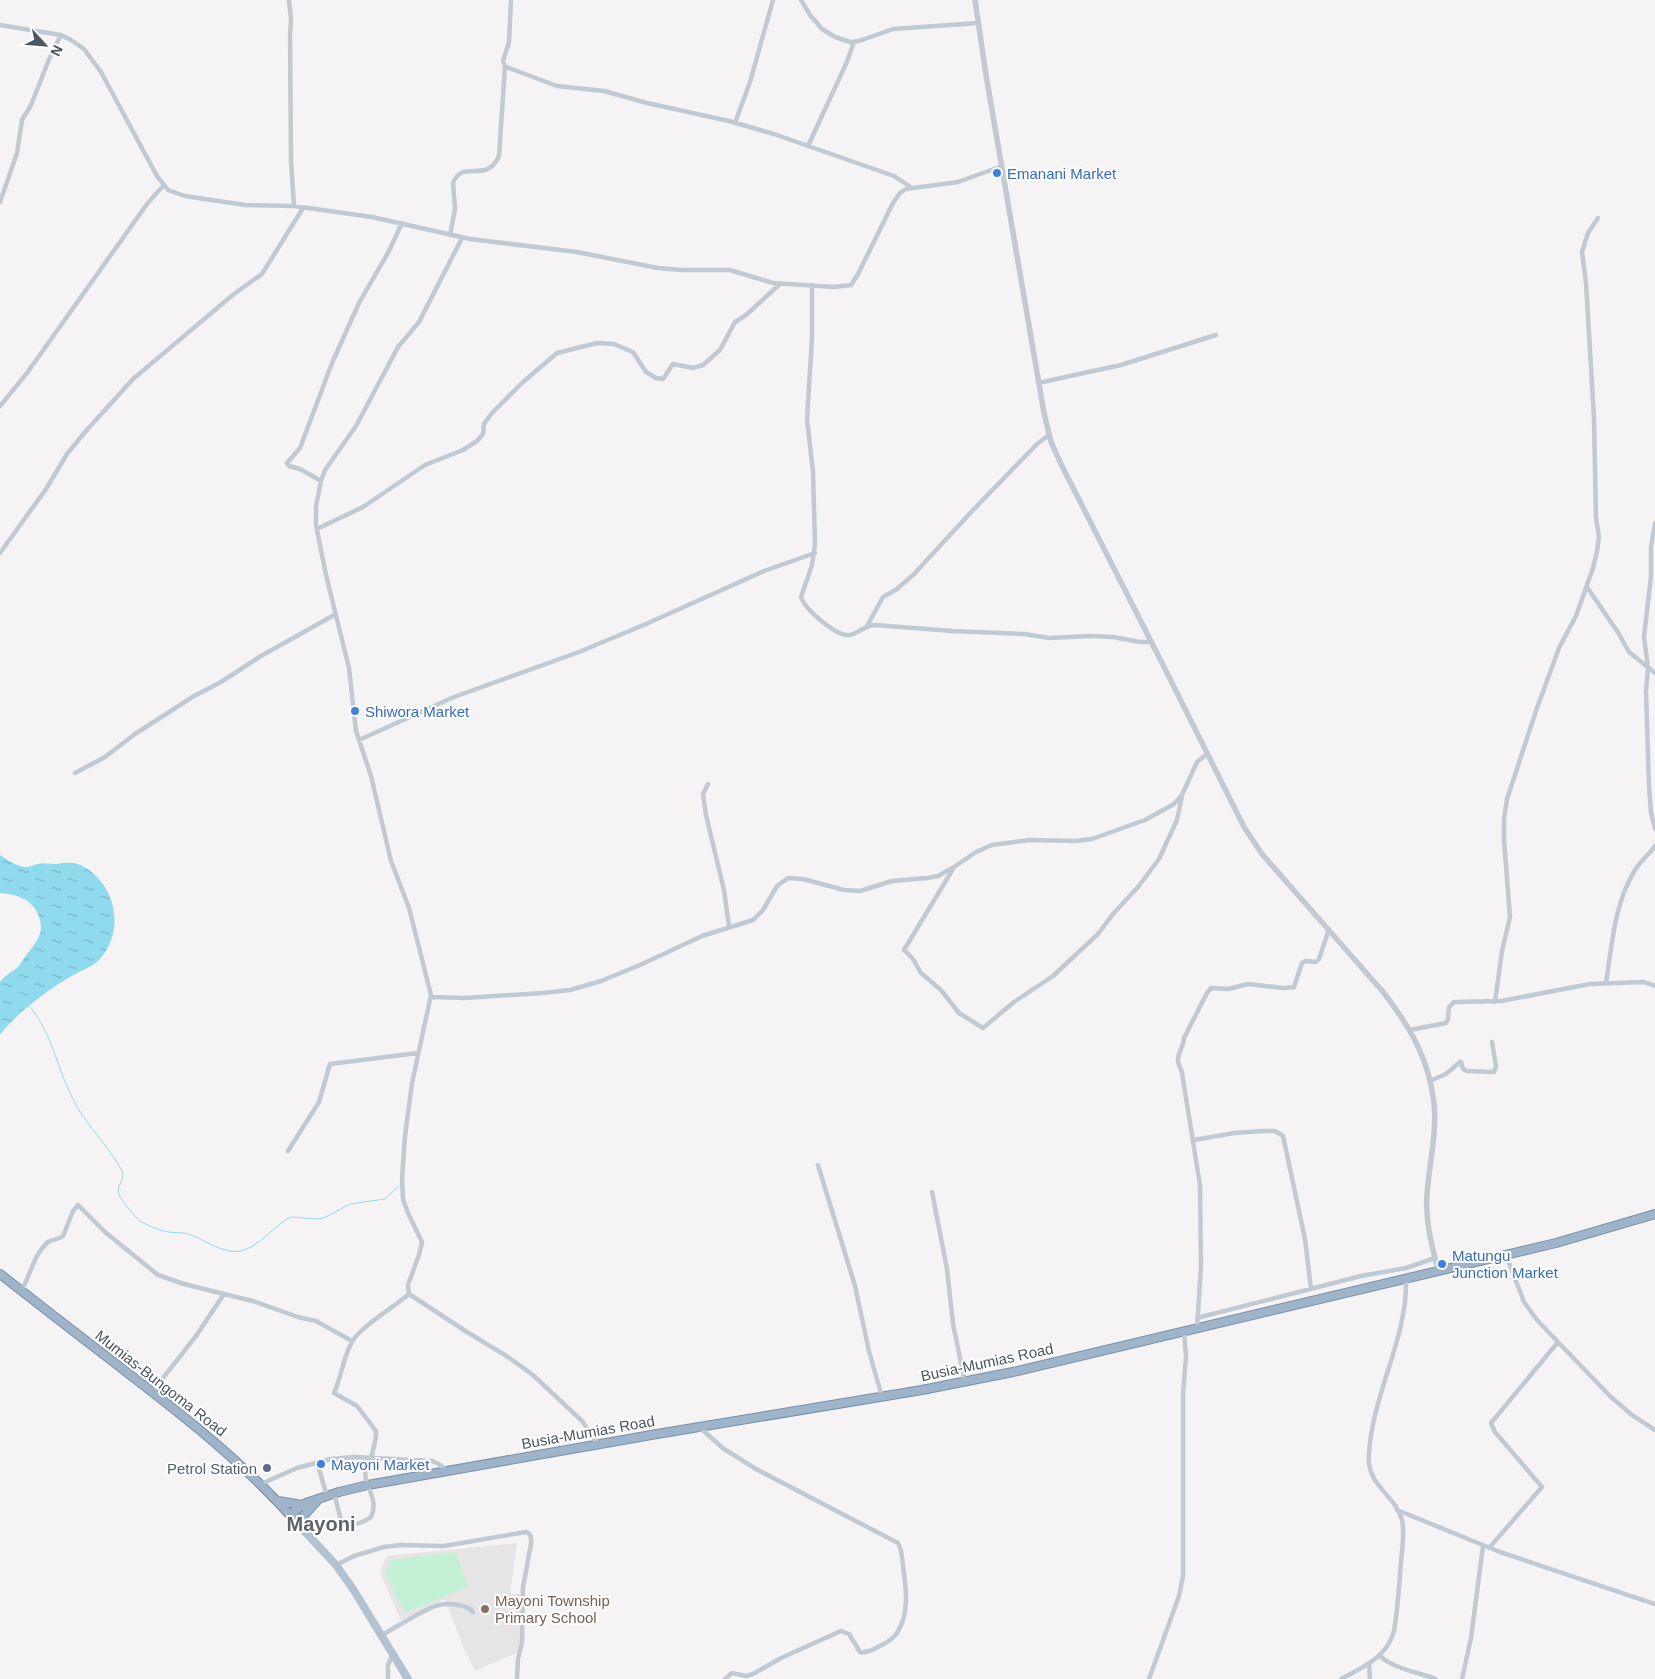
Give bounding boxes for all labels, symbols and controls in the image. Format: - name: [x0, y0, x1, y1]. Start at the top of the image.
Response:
- north arrow: [20, 20, 70, 70]
- text: N: [47, 43, 66, 59]
- place label: Emanani Market: [1007, 165, 1117, 182]
- marker: Emanani Market: [991, 167, 1003, 179]
- place label: Shiwora Market: [365, 703, 470, 720]
- marker: Shiwora Market: [349, 705, 361, 717]
- place label: Matungu Junction Market: [1452, 1247, 1559, 1281]
- marker: Matungu Junction Market: [1436, 1258, 1448, 1270]
- street label: Mumias-Bungoma Road: [92, 1327, 230, 1439]
- street label: Busia-Mumias Road: [919, 1340, 1055, 1384]
- street label: Busia-Mumias Road: [520, 1412, 656, 1452]
- place label: Mayoni Market: [331, 1456, 430, 1473]
- marker: Mayoni Market: [315, 1458, 327, 1470]
- place label: Petrol Station: [167, 1460, 257, 1477]
- marker: Petrol Station: [261, 1462, 273, 1474]
- district label: Mayoni: [287, 1513, 355, 1535]
- place label: Mayoni Township Primary School: [495, 1592, 610, 1626]
- marker: Mayoni Township Primary School: [479, 1603, 491, 1615]

